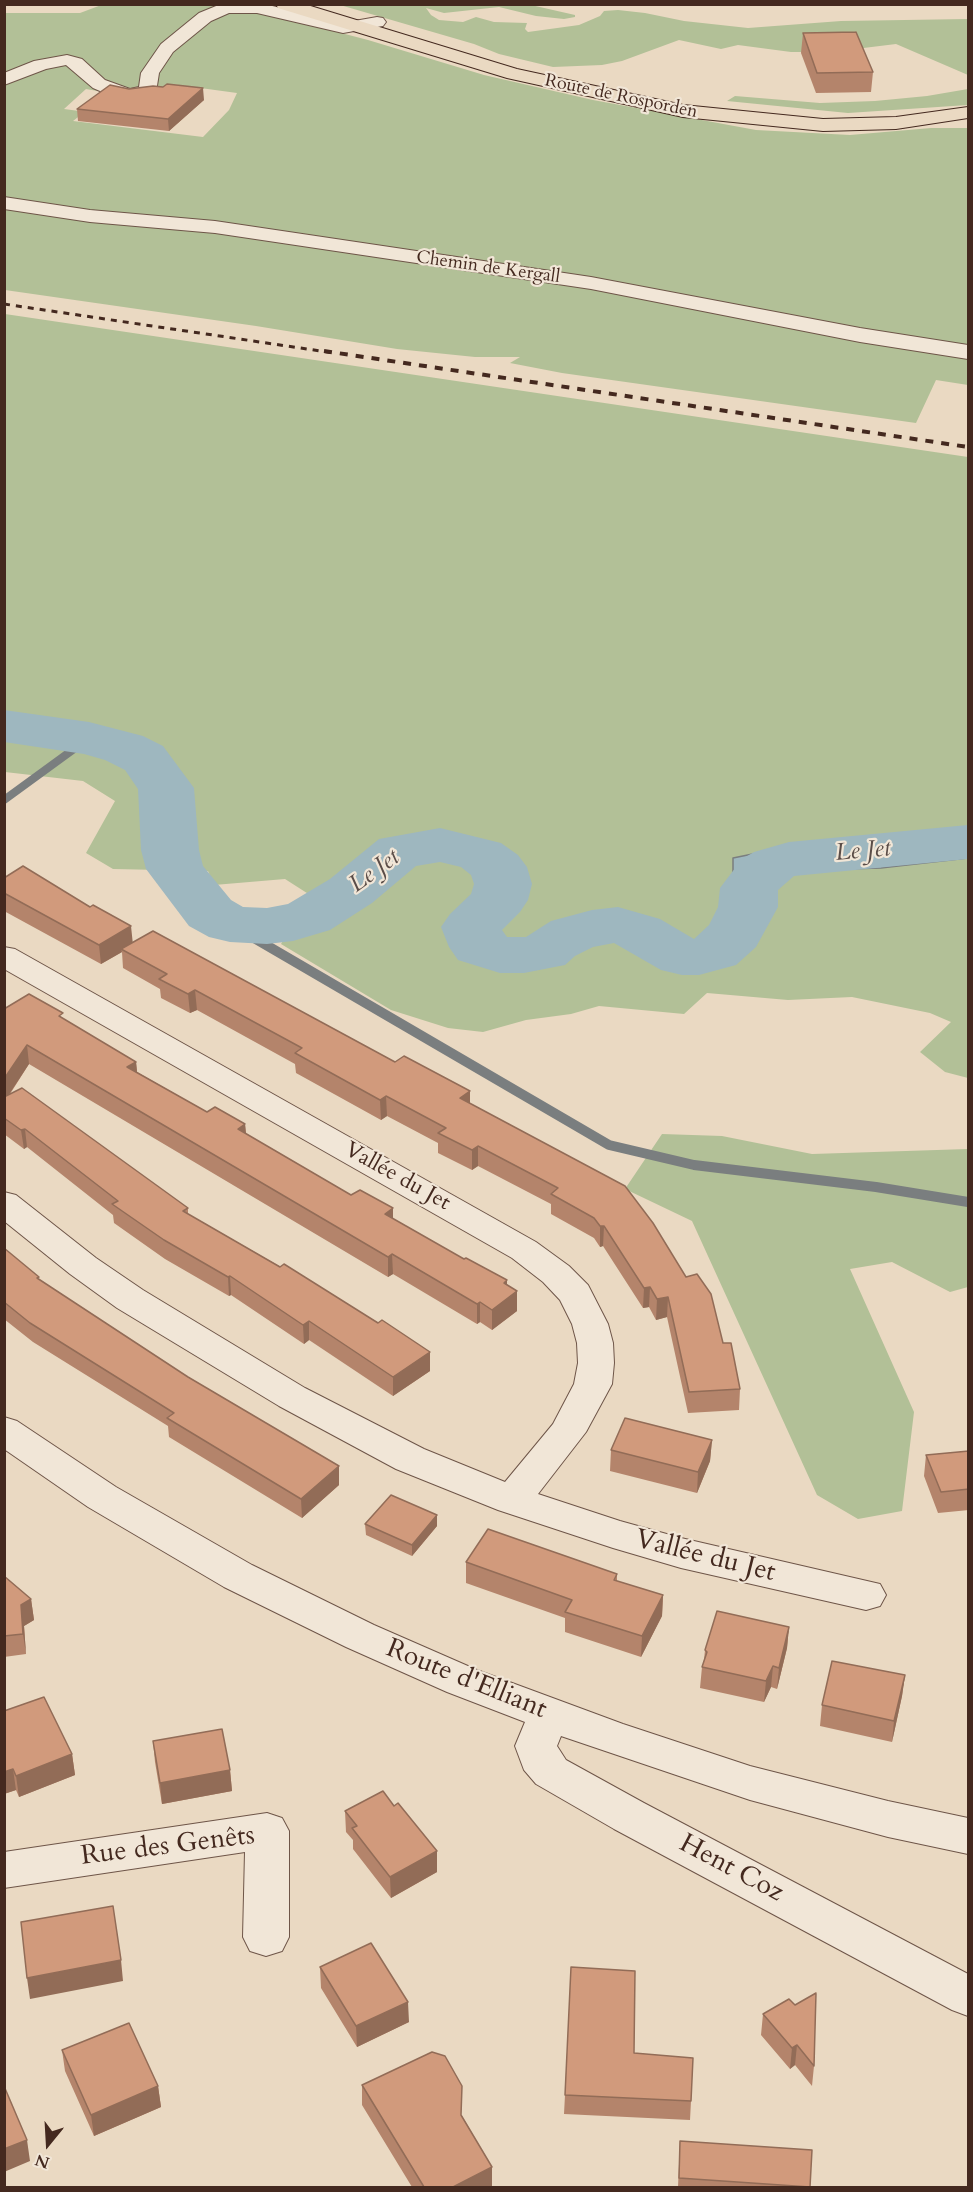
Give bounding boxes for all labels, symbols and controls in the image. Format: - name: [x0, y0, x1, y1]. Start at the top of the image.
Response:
- street label: Route de Rosporden: [543, 70, 699, 124]
- street label: Chemin de Kergall: [415, 247, 561, 289]
- water label: Le Jet: [834, 835, 892, 869]
- water label: Le Jet: [344, 844, 406, 900]
- street label: Vallée du Jet: [340, 1137, 454, 1217]
- street label: Vallée du Jet: [632, 1524, 778, 1590]
- street label: Route d'Elliant: [381, 1633, 551, 1727]
- street label: Rue des Genêts: [79, 1820, 257, 1874]
- street label: Hent Coz: [673, 1828, 789, 1910]
- north arrow: [18, 2114, 78, 2174]
- text: N: [32, 2149, 52, 2174]

